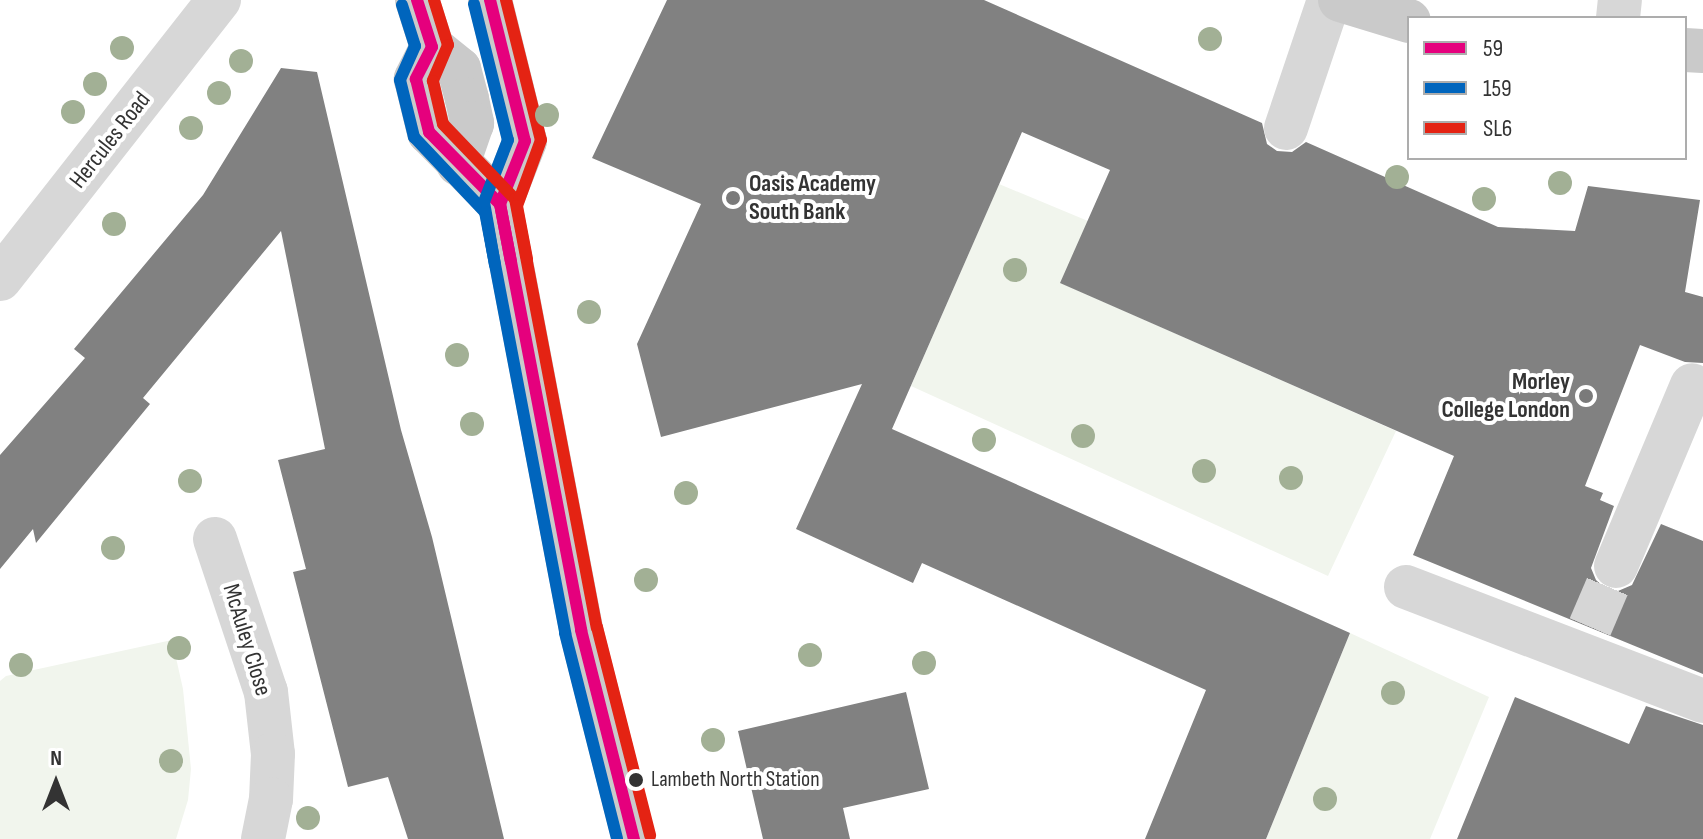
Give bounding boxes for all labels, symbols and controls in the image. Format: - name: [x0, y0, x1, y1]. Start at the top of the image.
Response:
- legend: [1407, 16, 1687, 160]
- text: 59: [1483, 34, 1503, 63]
- text: 159: [1483, 74, 1512, 103]
- street label: Hercules Road: [63, 86, 157, 194]
- text: SL6: [1483, 114, 1512, 143]
- place label: Oasis Academy South Bank: [749, 170, 876, 226]
- marker: Oasis Academy South Bank: [724, 189, 742, 207]
- place label: Morley College London: [1441, 368, 1570, 424]
- marker: Morley College London: [1577, 387, 1595, 405]
- street label: McAuley Close: [216, 581, 278, 699]
- north arrow: [16, 743, 96, 823]
- text: N: [50, 745, 62, 772]
- place label: Lambeth North Station: [651, 767, 820, 793]
- marker: Lambeth North Station: [628, 772, 644, 788]

